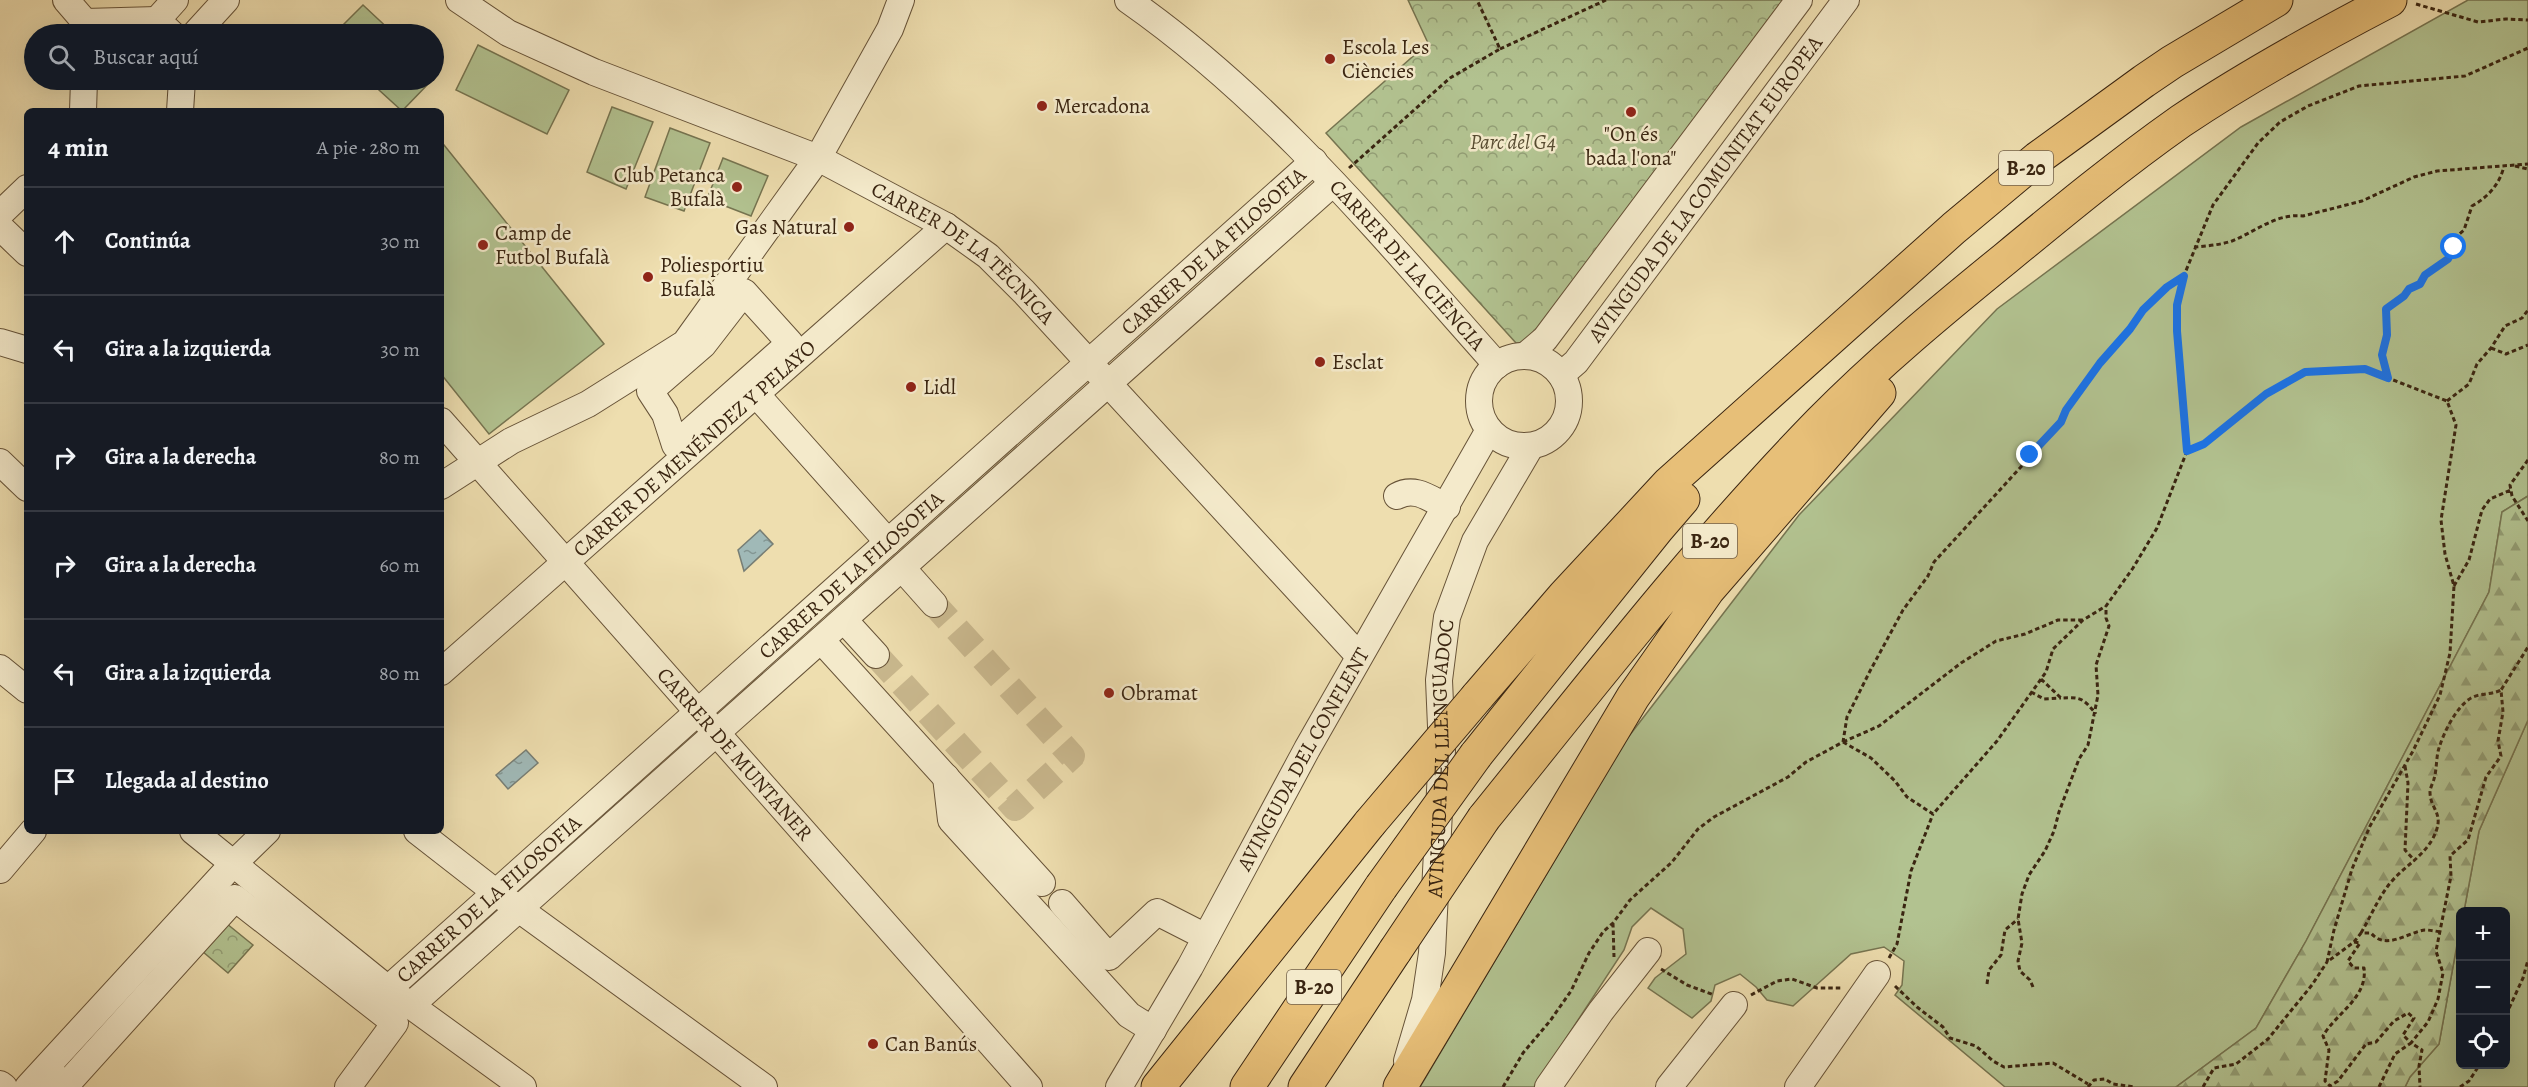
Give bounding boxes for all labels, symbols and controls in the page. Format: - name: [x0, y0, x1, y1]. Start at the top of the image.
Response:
- search box: [24, 24, 444, 90]
- street label: AVINGUDA DE LA COMUNITAT EUROPEA: [1581, 29, 1829, 348]
- place label: Escola Les Ciències: [1342, 33, 1429, 85]
- icon: search: [45, 41, 78, 74]
- text: Buscar aquí: [93, 42, 199, 72]
- marker: Escola Les Ciències: [1323, 52, 1337, 66]
- place label: Mercadona: [1054, 92, 1150, 120]
- marker: Mercadona: [1035, 99, 1049, 113]
- marker: "On és bada l'ona": [1624, 105, 1638, 119]
- place label: "On és bada l'ona": [1586, 120, 1676, 172]
- park label: Parc del G4: [1470, 128, 1556, 156]
- text: 4 min: [48, 130, 109, 165]
- text: A pie · 280 m: [317, 134, 420, 161]
- road number: B-20: [1999, 151, 2053, 185]
- street label: CARRER DE LA FILOSOFIA: [1115, 160, 1312, 341]
- place label: Club Petanca Bufalà: [614, 161, 725, 213]
- street label: CARRER DE LA CIÈNCIA: [1324, 173, 1492, 357]
- street label: CARRER DE LA TÈCNICA: [867, 175, 1061, 331]
- marker: Club Petanca Bufalà: [730, 180, 744, 194]
- place label: Gas Natural: [735, 213, 837, 241]
- place label: Camp de Futbol Bufalà: [495, 219, 610, 271]
- marker: Gas Natural: [842, 220, 856, 234]
- icon: ahead: [48, 225, 81, 258]
- text: Continúa: [105, 226, 191, 256]
- text: 30 m: [380, 228, 420, 255]
- route start: [2440, 233, 2466, 259]
- marker: Camp de Futbol Bufalà: [476, 238, 490, 252]
- place label: Poliesportiu Bufalà: [660, 251, 764, 303]
- marker: Poliesportiu Bufalà: [641, 270, 655, 284]
- icon: left: [48, 333, 81, 366]
- street label: CARRER DE MENÉNDEZ Y PELAYO: [567, 333, 822, 563]
- text: Gira a la izquierda: [105, 334, 271, 364]
- text: 30 m: [380, 336, 420, 363]
- place label: Esclat: [1332, 348, 1384, 376]
- marker: Esclat: [1313, 355, 1327, 369]
- place label: Lidl: [923, 373, 956, 401]
- marker: Lidl: [904, 380, 918, 394]
- icon: right: [48, 441, 81, 474]
- route end: [2016, 441, 2042, 467]
- text: Gira a la derecha: [105, 442, 256, 472]
- text: 80 m: [379, 444, 420, 471]
- street label: CARRER DE LA FILOSOFIA: [752, 484, 950, 665]
- road number: B-20: [1683, 524, 1737, 558]
- icon: right: [48, 549, 81, 582]
- text: Gira a la derecha: [105, 550, 256, 580]
- text: 60 m: [380, 552, 420, 579]
- street label: AVINGUDA DEL LLENGUADOC: [1421, 618, 1461, 899]
- street label: AVINGUDA DEL CONFLENT: [1230, 642, 1376, 876]
- icon: left: [48, 657, 81, 690]
- text: Gira a la izquierda: [105, 658, 271, 688]
- text: 80 m: [379, 660, 420, 687]
- street label: CARRER DE MUNTANER: [651, 661, 819, 847]
- place label: Obramat: [1121, 679, 1198, 707]
- marker: Obramat: [1102, 686, 1116, 700]
- icon: arrive: [48, 765, 81, 798]
- text: Llegada al destino: [105, 766, 269, 796]
- street label: CARRER DE LA FILOSOFIA: [390, 808, 588, 989]
- map controls: [2456, 907, 2510, 1069]
- button: +: [2456, 907, 2510, 961]
- button: −: [2456, 961, 2510, 1015]
- road number: B-20: [1287, 970, 1341, 1004]
- button: locate: [2456, 1015, 2510, 1069]
- place label: Can Banús: [885, 1030, 977, 1058]
- marker: Can Banús: [866, 1037, 880, 1051]

